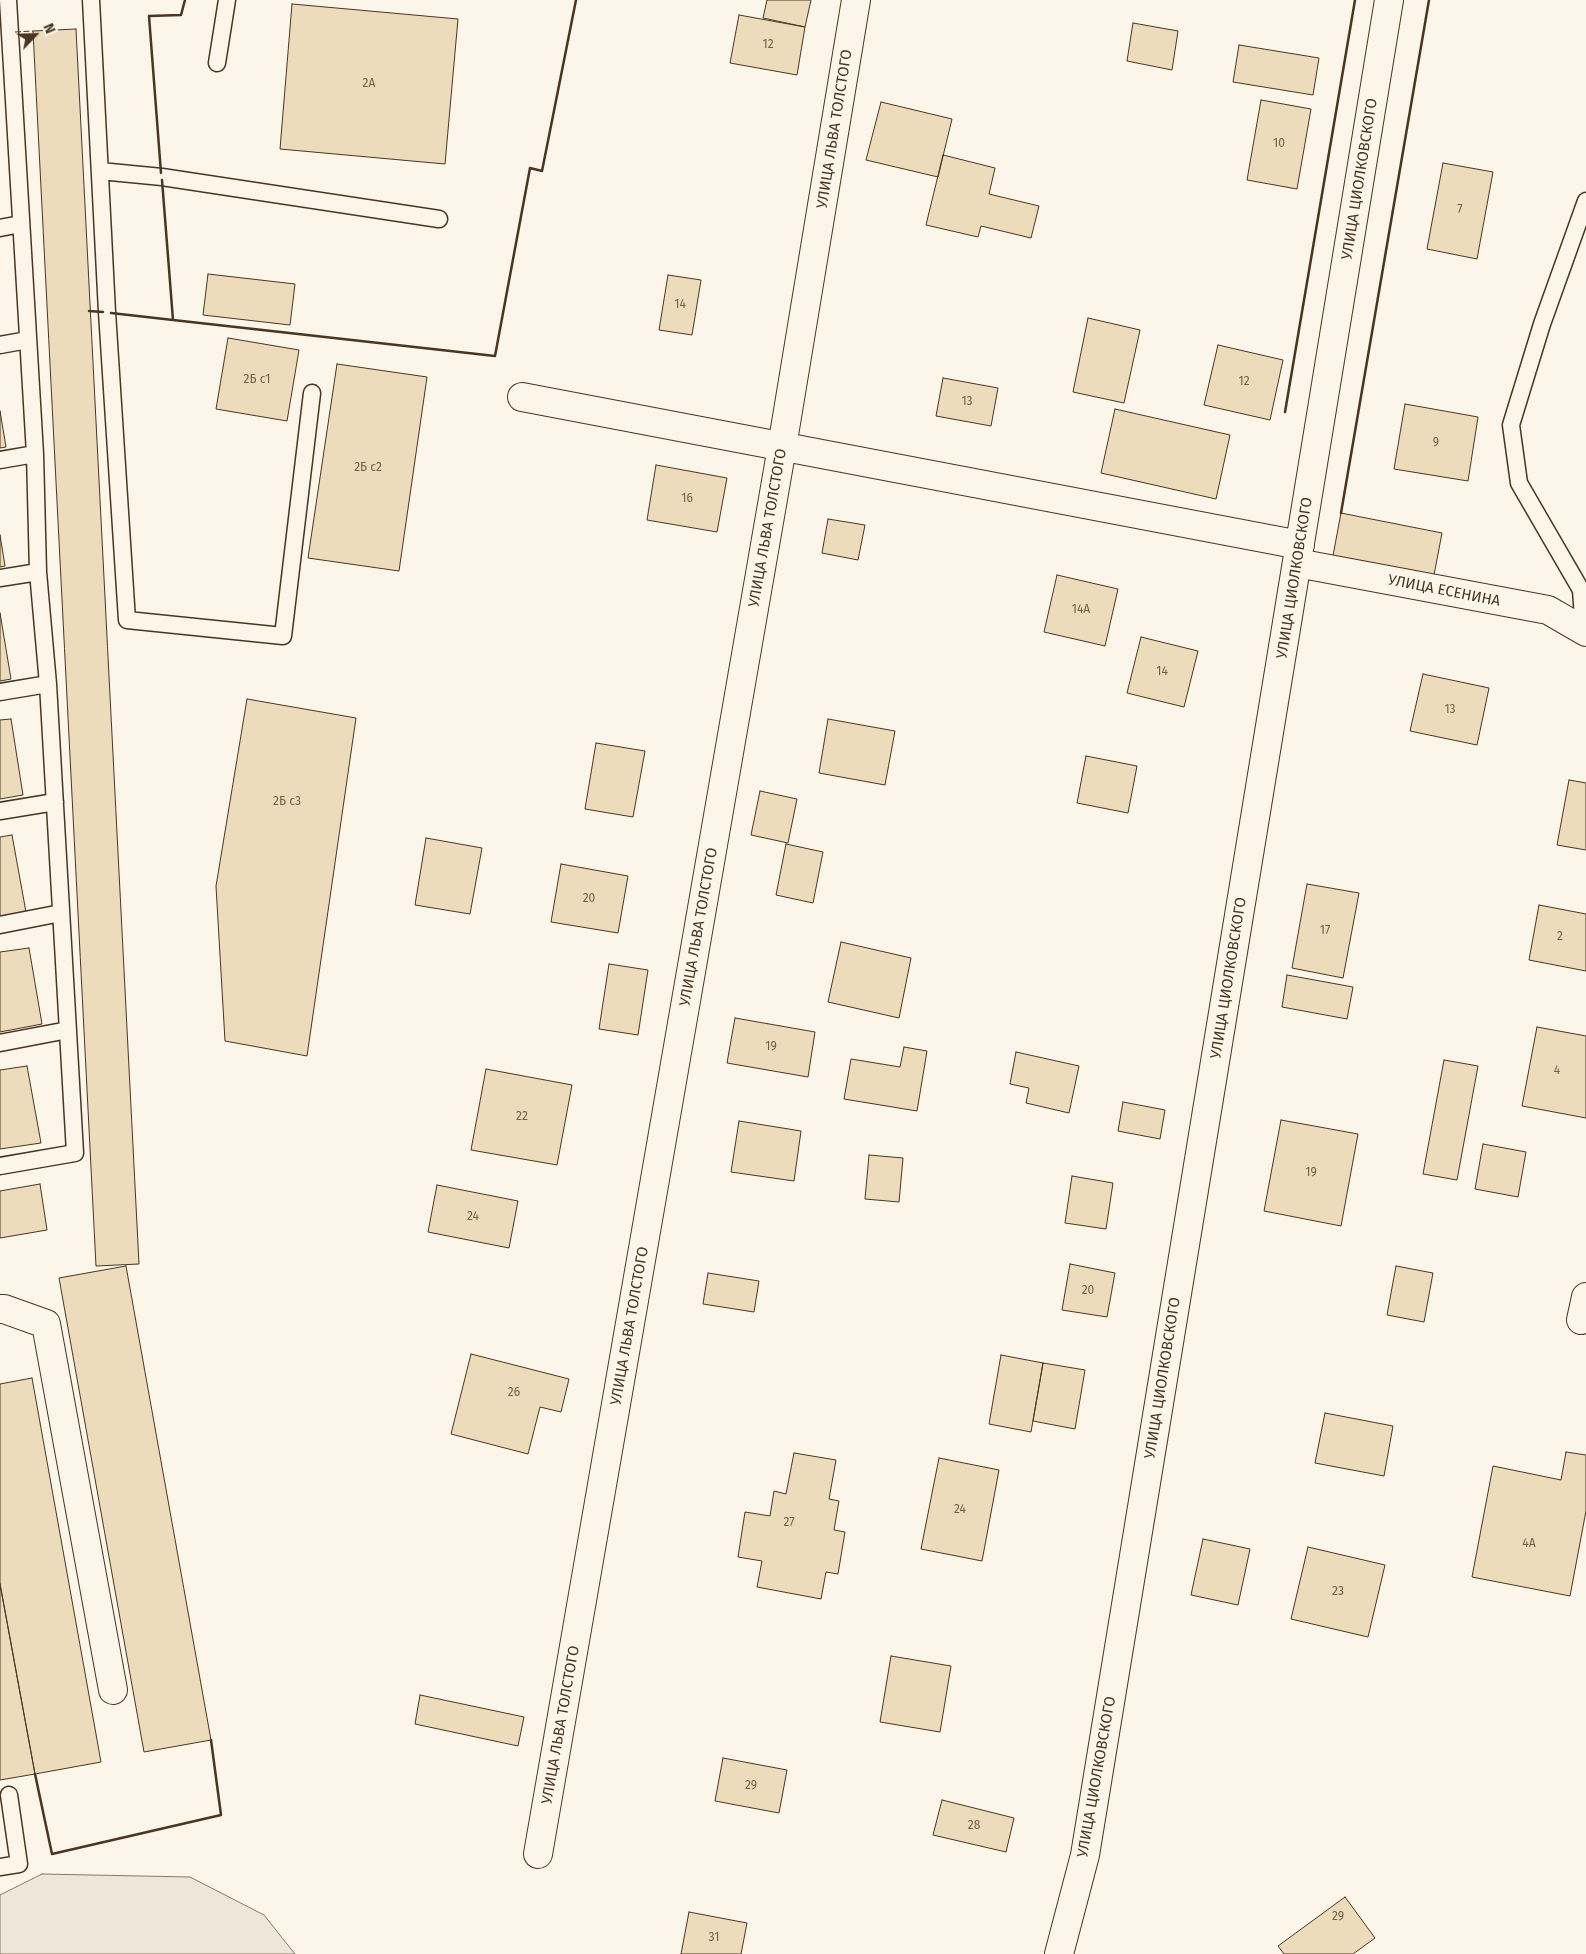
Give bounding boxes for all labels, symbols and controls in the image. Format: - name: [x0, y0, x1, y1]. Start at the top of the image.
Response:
- north arrow: [10, 10, 60, 60]
- text: N: [40, 21, 59, 36]
- house number: 12: [762, 38, 774, 52]
- street label: УЛИЦА ЛЬВА ТОЛСТОГО: [814, 48, 856, 210]
- house number: 2А: [363, 77, 375, 91]
- street label: УЛИЦА ЦИОЛКОВСКОГО: [1338, 97, 1382, 261]
- house number: 10: [1273, 137, 1285, 151]
- house number: 7: [1457, 203, 1463, 217]
- house number: 14: [674, 298, 686, 312]
- house number: 2Б с1: [244, 373, 270, 387]
- house number: 12: [1238, 375, 1250, 389]
- house number: 13: [961, 395, 973, 409]
- house number: 9: [1433, 436, 1439, 450]
- street label: УЛИЦА ЛЬВА ТОЛСТОГО: [745, 447, 791, 609]
- house number: 2Б с2: [354, 461, 382, 475]
- house number: 16: [681, 492, 693, 506]
- street label: УЛИЦА ЦИОЛКОВСКОГО: [1273, 496, 1317, 660]
- street label: УЛИЦА ЕСЕНИНА: [1386, 571, 1502, 611]
- house number: 14А: [1072, 603, 1090, 617]
- house number: 14: [1156, 665, 1168, 679]
- house number: 13: [1444, 703, 1456, 717]
- house number: 2Б с3: [273, 795, 301, 809]
- street label: УЛИЦА ЛЬВА ТОЛСТОГО: [676, 846, 722, 1008]
- house number: 20: [583, 892, 595, 906]
- street label: УЛИЦА ЦИОЛКОВСКОГО: [1207, 896, 1251, 1060]
- house number: 17: [1320, 924, 1330, 938]
- house number: 2: [1557, 930, 1563, 944]
- house number: 19: [765, 1040, 777, 1054]
- house number: 4: [1554, 1064, 1560, 1078]
- house number: 22: [516, 1110, 528, 1124]
- house number: 19: [1305, 1166, 1317, 1180]
- house number: 24: [467, 1210, 479, 1224]
- street label: УЛИЦА ЛЬВА ТОЛСТОГО: [607, 1245, 653, 1407]
- house number: 20: [1082, 1284, 1094, 1298]
- street label: УЛИЦА ЦИОЛКОВСКОГО: [1141, 1296, 1185, 1460]
- house number: 26: [508, 1386, 520, 1400]
- house number: 24: [954, 1503, 966, 1517]
- house number: 27: [783, 1516, 795, 1530]
- house number: 4А: [1522, 1537, 1536, 1551]
- house number: 23: [1332, 1585, 1344, 1599]
- street label: УЛИЦА ЛЬВА ТОЛСТОГО: [538, 1644, 584, 1806]
- street label: УЛИЦА ЦИОЛКОВСКОГО: [1074, 1695, 1120, 1859]
- house number: 29: [745, 1779, 757, 1793]
- house number: 28: [968, 1819, 980, 1833]
- house number: 29: [1332, 1910, 1344, 1924]
- house number: 31: [709, 1931, 719, 1945]

